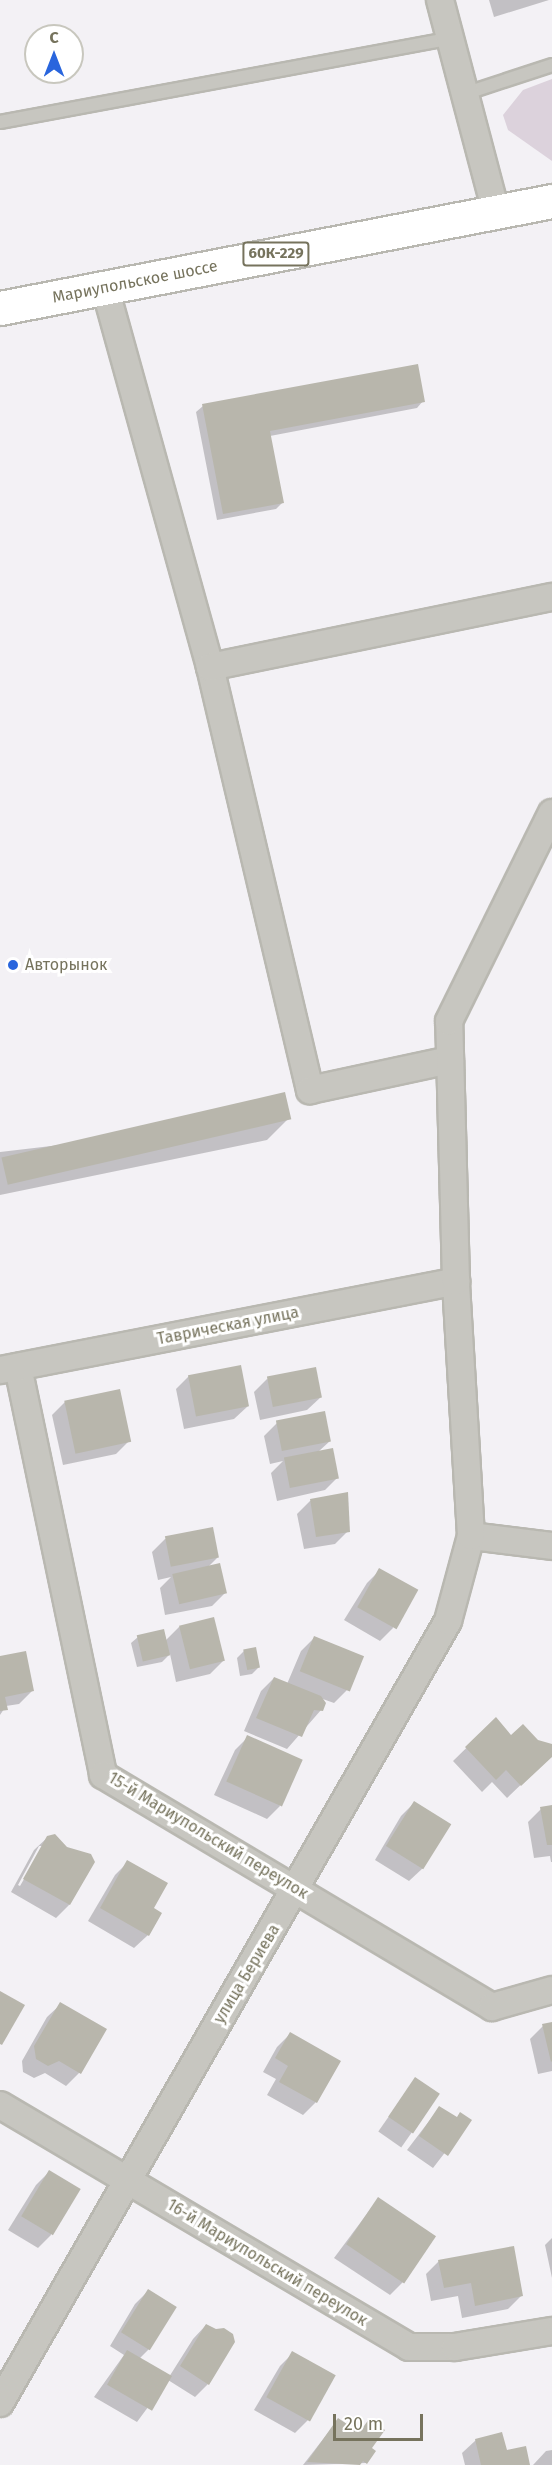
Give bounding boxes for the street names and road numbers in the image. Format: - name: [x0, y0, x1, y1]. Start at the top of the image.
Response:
- road number: 60К-229: [242, 242, 310, 266]
- street label: Мариупольское шоссе: [51, 257, 219, 307]
- street label: Таврическая улица: [156, 1303, 300, 1349]
- street label: 15-й Мариупольский переулок: [105, 1769, 311, 1903]
- street label: улица Бериева: [210, 1921, 284, 2027]
- street label: 16-й Мариупольский переулок: [163, 2195, 371, 2331]

